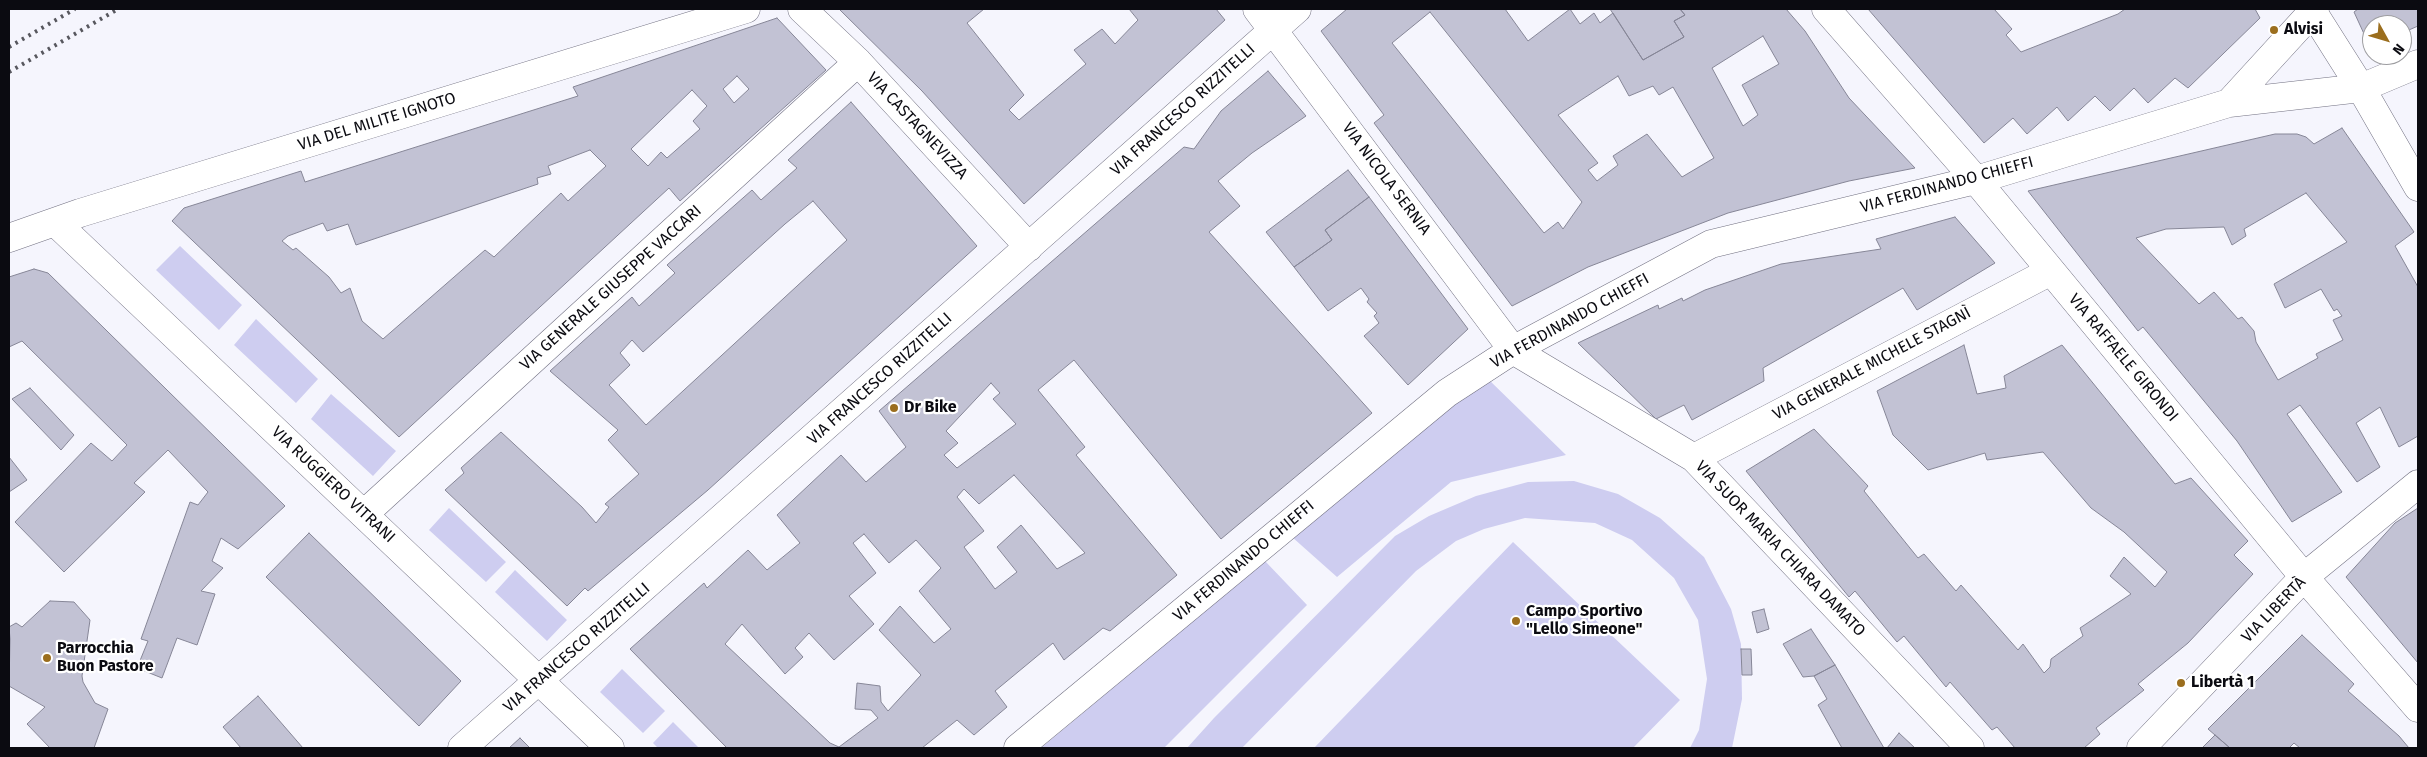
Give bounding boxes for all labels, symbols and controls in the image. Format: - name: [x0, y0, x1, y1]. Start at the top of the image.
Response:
- north arrow: [2362, 15, 2412, 65]
- place label: Alvisi: [2284, 20, 2323, 40]
- marker: Alvisi: [2268, 24, 2280, 36]
- street label: VIA FRANCESCO RIZZITELLI: [1107, 40, 1259, 180]
- text: N: [2389, 40, 2408, 58]
- street label: VIA CASTAGNEVIZZA: [863, 69, 971, 183]
- street label: VIA DEL MILITE IGNOTO: [296, 89, 458, 155]
- street label: VIA NICOLA SERNIA: [1338, 119, 1434, 239]
- street label: VIA FERDINANDO CHIEFFI: [1858, 153, 2036, 217]
- street label: VIA GENERALE GIUSEPPE VACCARI: [516, 201, 706, 375]
- street label: VIA FERDINANDO CHIEFFI: [1487, 269, 1653, 373]
- street label: VIA RAFFAELE GIRONDI: [2064, 290, 2182, 426]
- street label: VIA GENERALE MICHELE STAGNÌ: [1770, 303, 1974, 425]
- street label: VIA FRANCESCO RIZZITELLI: [804, 309, 956, 449]
- place label: Dr Bike: [904, 398, 956, 418]
- marker: Dr Bike: [888, 402, 900, 414]
- street label: VIA RUGGIERO VITRANI: [267, 423, 399, 547]
- street label: VIA SUOR MARIA CHIARA DAMATO: [1691, 457, 1869, 641]
- street label: VIA FERDINANDO CHIEFFI: [1170, 496, 1318, 626]
- street label: VIA LIBERTÀ: [2238, 573, 2310, 647]
- street label: VIA FRANCESCO RIZZITELLI: [500, 579, 654, 717]
- place label: Campo Sportivo "Lello Simeone": [1526, 602, 1643, 640]
- marker: Campo Sportivo "Lello Simeone": [1510, 615, 1522, 627]
- place label: Parrocchia Buon Pastore: [57, 639, 153, 677]
- marker: Parrocchia Buon Pastore: [41, 652, 53, 664]
- place label: Libertà 1: [2191, 673, 2254, 693]
- marker: Libertà 1: [2175, 677, 2187, 689]

